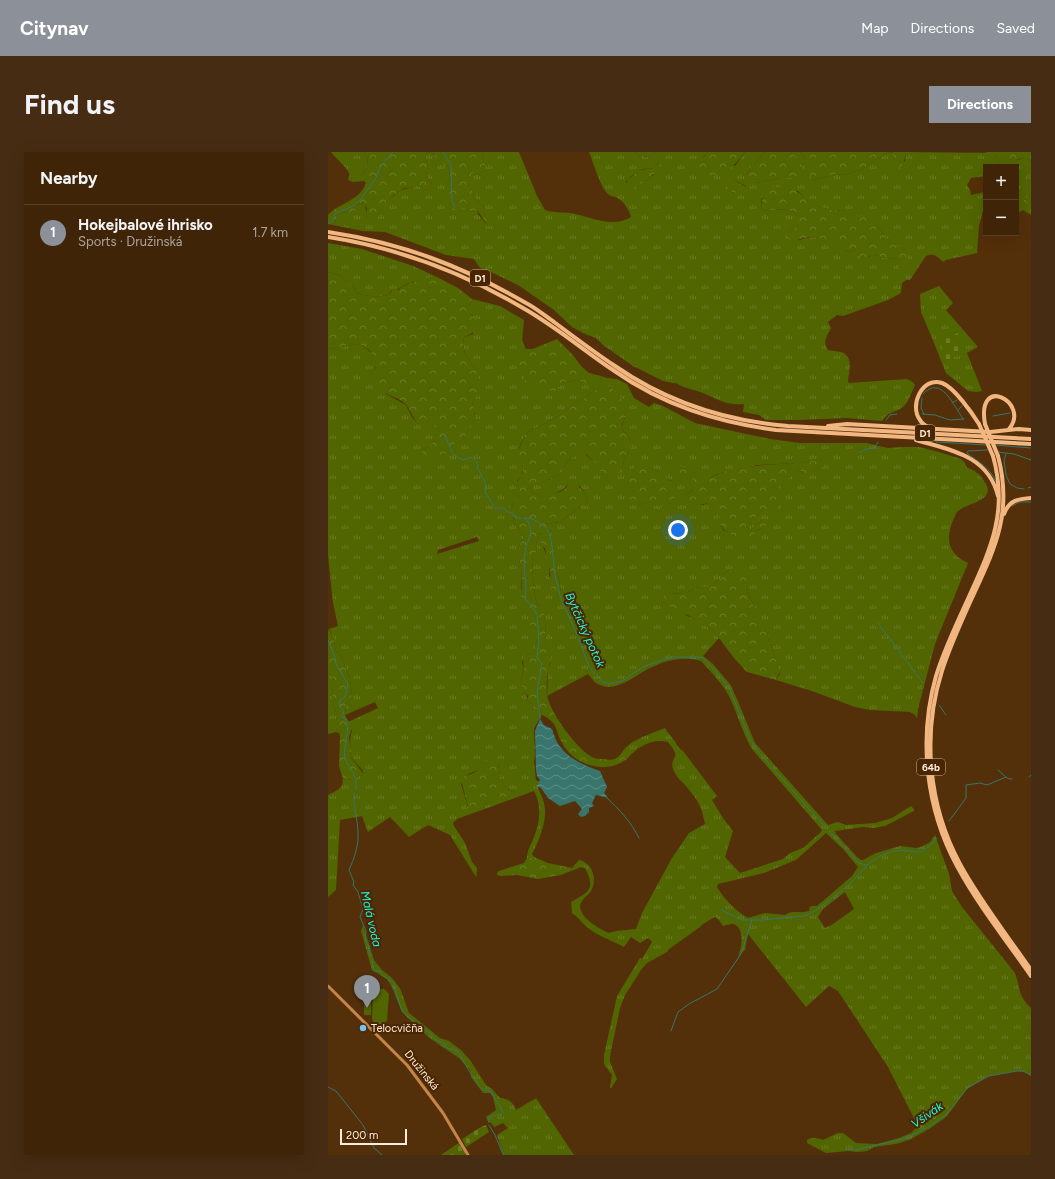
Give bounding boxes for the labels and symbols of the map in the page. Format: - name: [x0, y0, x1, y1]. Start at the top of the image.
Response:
- road number: D1: [470, 270, 490, 286]
- road number: D1: [915, 425, 935, 441]
- your location: [668, 520, 688, 540]
- water label: Bytčický potok: [562, 590, 608, 671]
- road number: 64b: [917, 759, 945, 775]
- water label: Malá voda: [358, 890, 384, 948]
- pin: 1: [354, 975, 380, 1008]
- place label: Telocvičňa: [371, 1022, 423, 1035]
- marker: Telocvičňa: [358, 1023, 368, 1033]
- street label: Družinská: [402, 1048, 442, 1093]
- water label: Všivák: [908, 1098, 947, 1131]
- scale bar: [340, 1127, 407, 1146]

